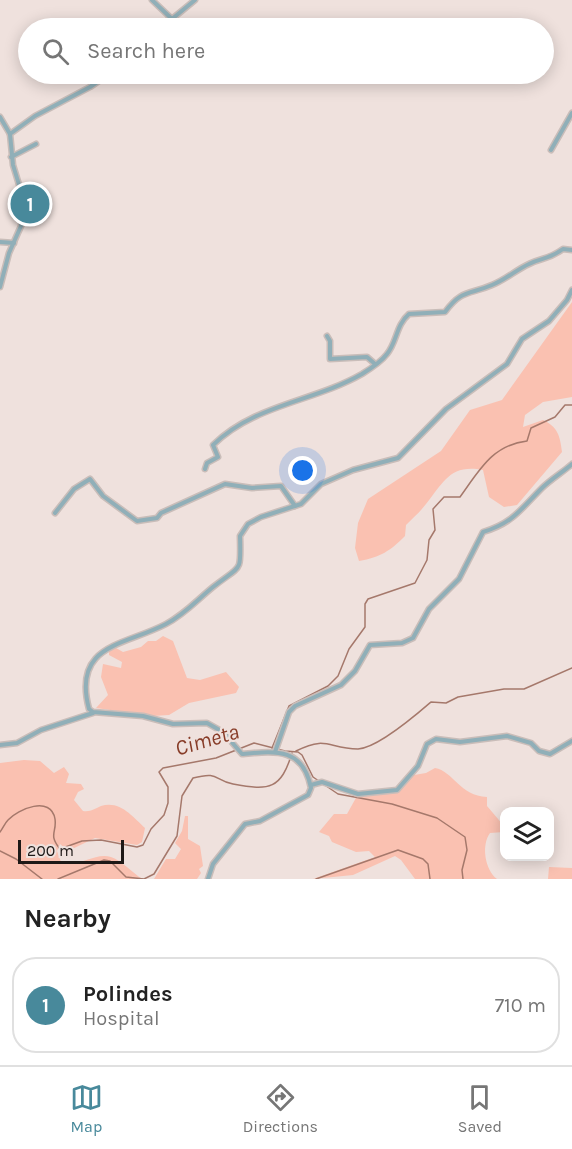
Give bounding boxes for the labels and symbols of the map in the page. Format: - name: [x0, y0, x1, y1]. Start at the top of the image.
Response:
- pin: 1: [10, 182, 50, 226]
- your location: [288, 456, 317, 485]
- water label: Cimeta: [172, 719, 242, 761]
- scale bar: [18, 837, 124, 864]

